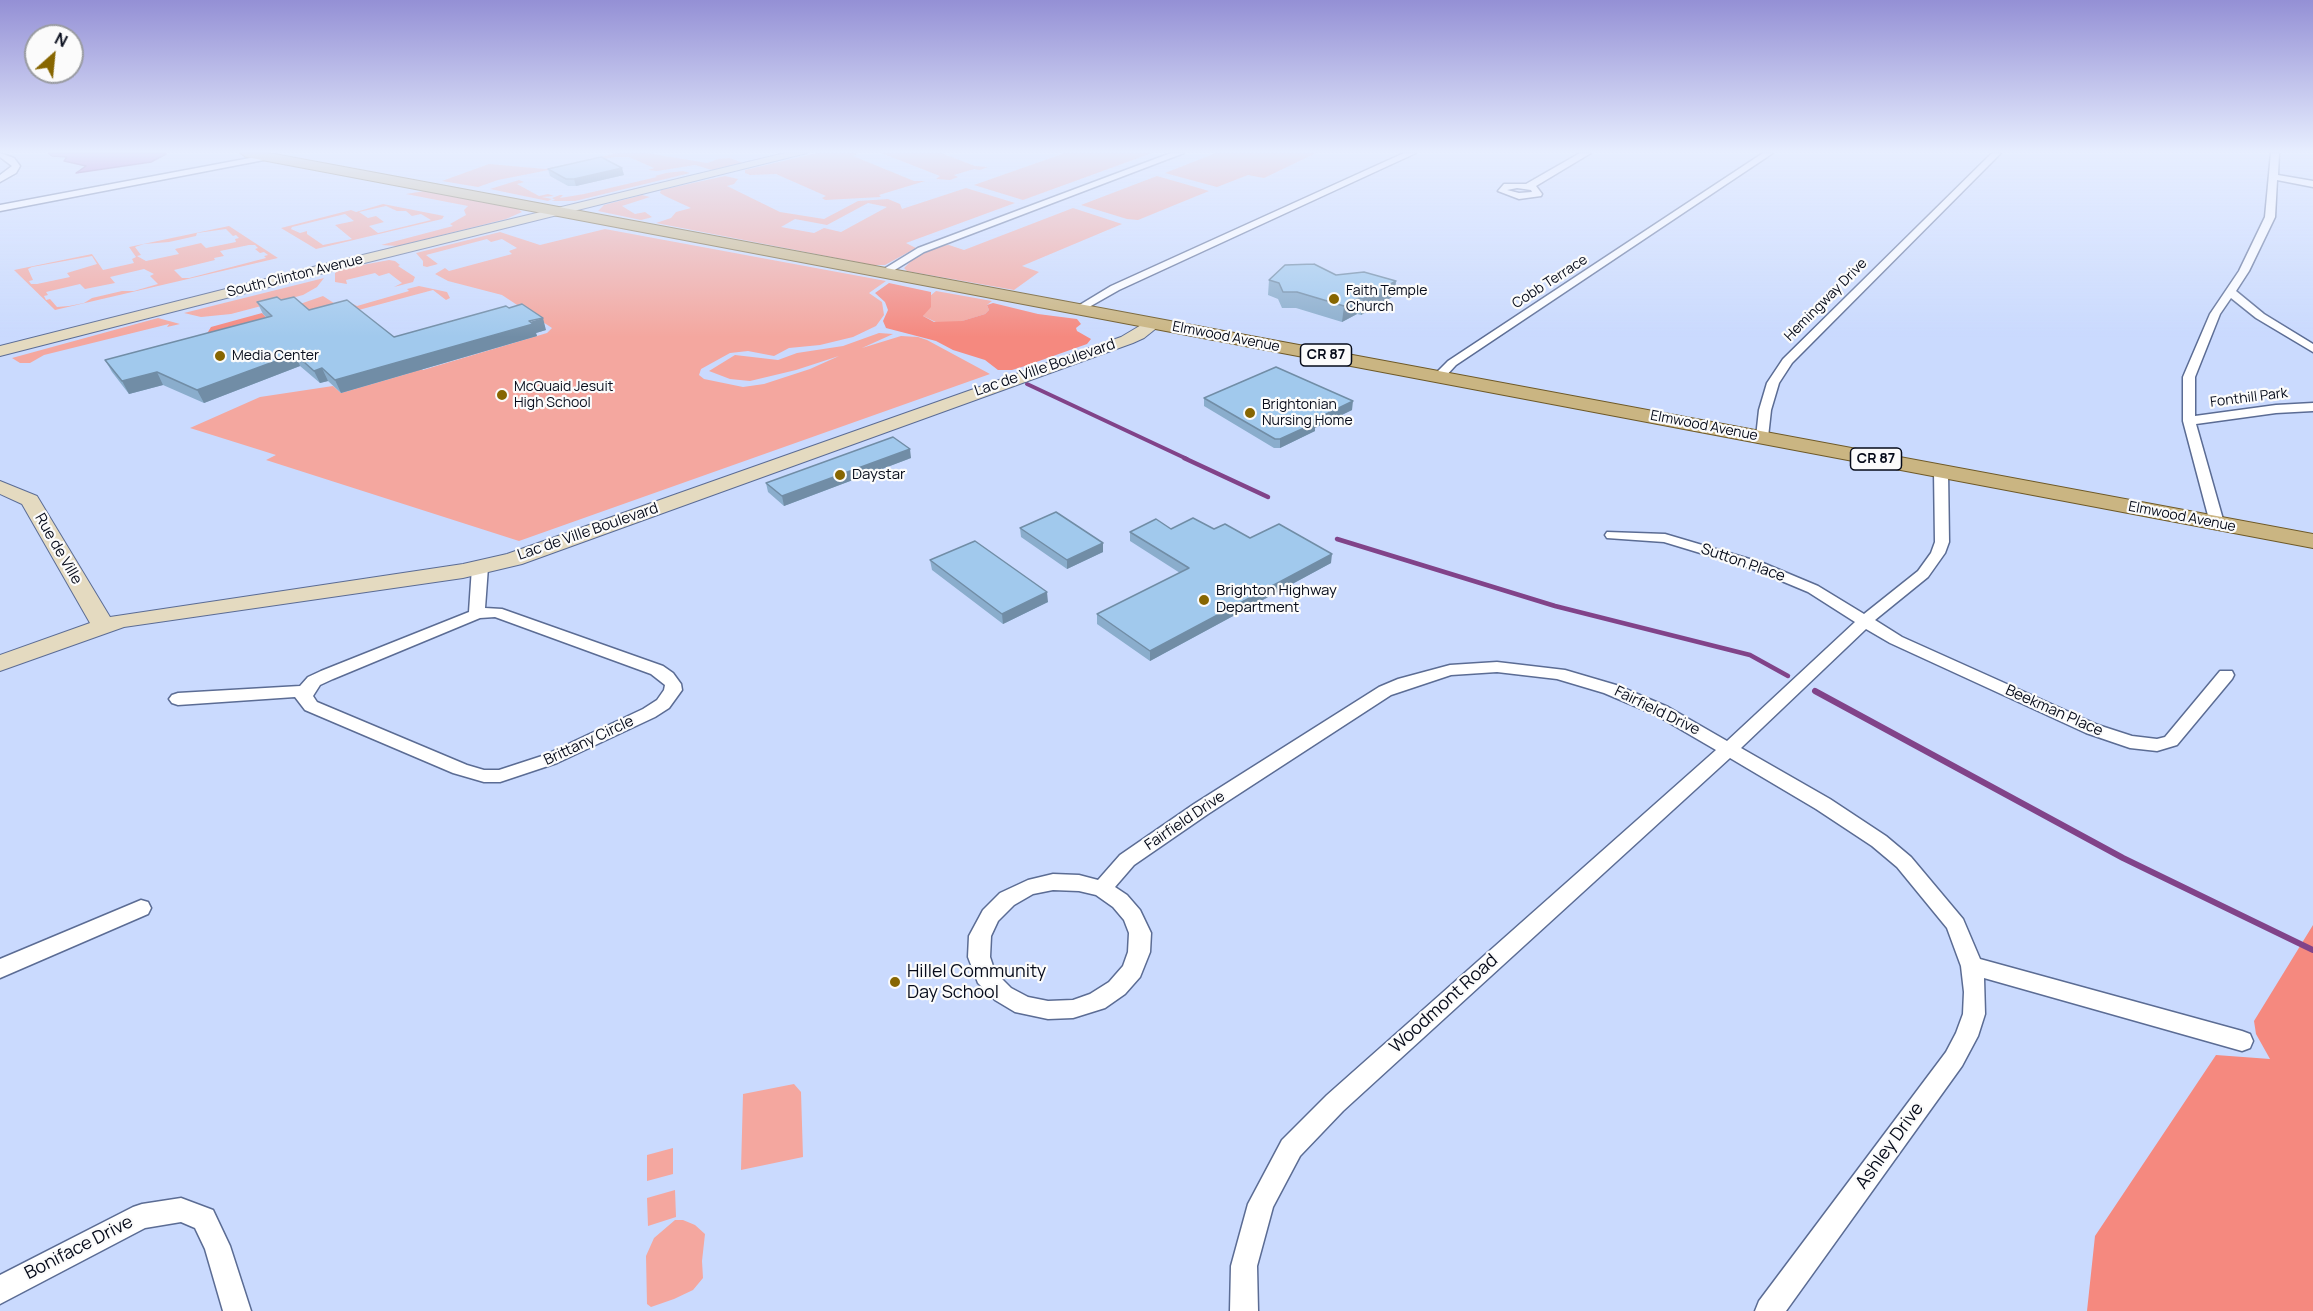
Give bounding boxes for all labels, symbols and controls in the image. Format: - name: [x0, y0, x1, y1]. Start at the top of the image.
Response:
- north arrow: [24, 24, 84, 84]
- text: N: [51, 27, 71, 52]
- street label: South Clinton Avenue: [225, 251, 365, 301]
- street label: Cobb Terrace: [1509, 251, 1591, 313]
- street label: Hemingway Drive: [1781, 255, 1871, 345]
- place label: Faith Temple Church: [1346, 283, 1427, 316]
- marker: Faith Temple Church: [1327, 292, 1341, 306]
- street label: Elmwood Avenue: [1171, 318, 1281, 356]
- street label: Lac de Ville Boulevard: [972, 335, 1118, 401]
- road number: CR 87: [1300, 344, 1352, 366]
- place label: Media Center: [232, 348, 319, 364]
- marker: Media Center: [213, 349, 227, 363]
- place label: McQuaid Jesuit High School: [514, 379, 613, 412]
- street label: Fonthill Park: [2209, 385, 2289, 411]
- marker: McQuaid Jesuit High School: [495, 388, 509, 402]
- place label: Brightonian Nursing Home: [1262, 397, 1353, 430]
- marker: Brightonian Nursing Home: [1243, 406, 1257, 420]
- street label: Elmwood Avenue: [1649, 407, 1759, 445]
- road number: CR 87: [1850, 448, 1902, 470]
- place label: Daystar: [852, 466, 905, 484]
- marker: Daystar: [833, 468, 847, 482]
- street label: Elmwood Avenue: [2127, 498, 2237, 536]
- street label: Lac de Ville Boulevard: [515, 499, 661, 565]
- street label: Rue de Ville: [31, 510, 85, 588]
- street label: Sutton Place: [1699, 540, 1787, 586]
- place label: Brighton Highway Department: [1216, 582, 1337, 617]
- marker: Brighton Highway Department: [1197, 593, 1211, 607]
- street label: Beekman Place: [2002, 681, 2106, 741]
- street label: Fairfield Drive: [1611, 683, 1703, 739]
- street label: Brittany Circle: [541, 712, 637, 770]
- street label: Fairfield Drive: [1142, 788, 1228, 854]
- street label: Woodmont Road: [1386, 950, 1502, 1058]
- place label: Hillel Community Day School: [907, 961, 1046, 1004]
- marker: Hillel Community Day School: [888, 975, 902, 989]
- street label: Ashley Drive: [1852, 1099, 1928, 1193]
- street label: Boniface Drive: [21, 1211, 137, 1285]

